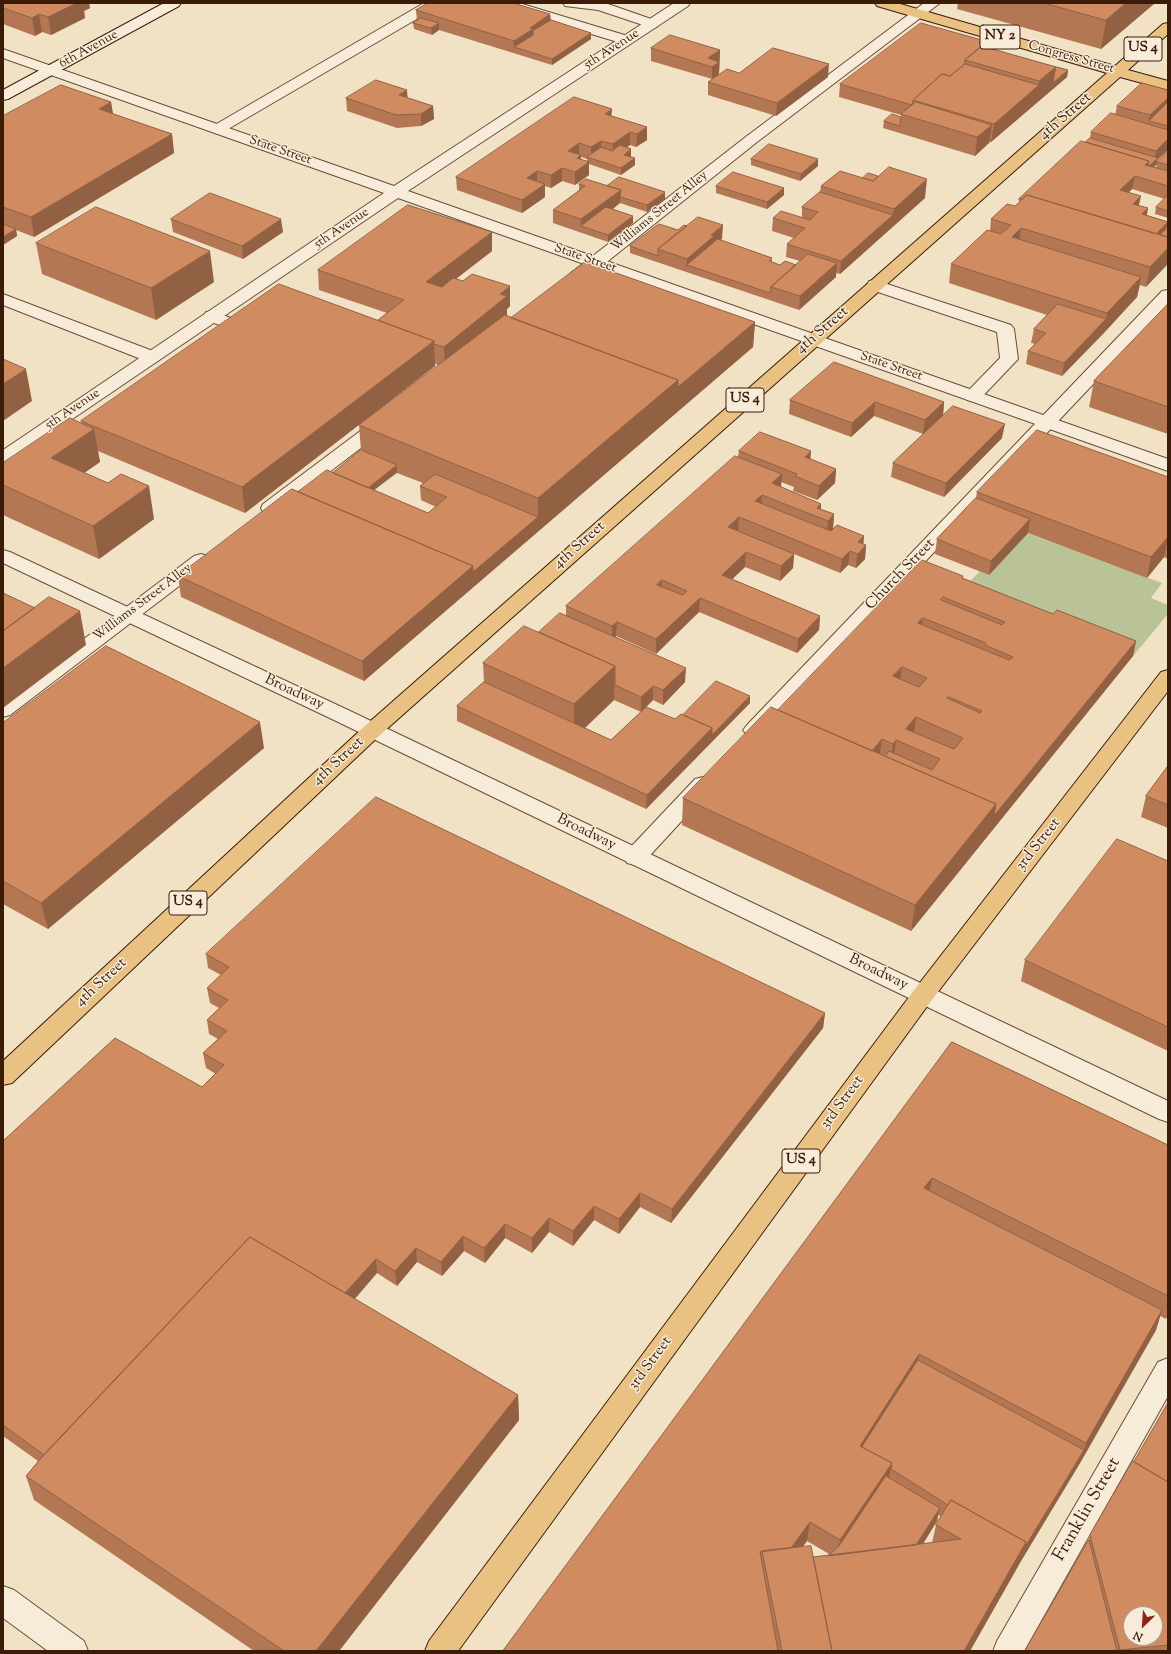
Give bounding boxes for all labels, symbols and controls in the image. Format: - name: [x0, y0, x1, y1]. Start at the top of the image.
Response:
- road number: NY 2: [980, 25, 1020, 49]
- street label: 5th Avenue: [581, 26, 643, 74]
- street label: 6th Avenue: [57, 28, 121, 72]
- road number: US 4: [1124, 37, 1162, 61]
- street label: Congress Street: [1026, 38, 1116, 78]
- street label: 4th Street: [1036, 89, 1096, 145]
- street label: State Street: [247, 133, 313, 169]
- street label: Williams Street Alley: [609, 168, 711, 256]
- street label: 5th Avenue: [312, 205, 372, 253]
- street label: State Street: [552, 241, 618, 277]
- street label: 4th Street: [793, 303, 853, 359]
- street label: State Street: [858, 349, 924, 385]
- street label: 5th Avenue: [43, 386, 103, 434]
- road number: US 4: [726, 388, 764, 412]
- street label: 4th Street: [550, 518, 610, 574]
- street label: Church Street: [862, 535, 940, 615]
- street label: Williams Street Alley: [91, 561, 195, 645]
- street label: Broadway: [261, 671, 327, 715]
- street label: 4th Street: [310, 734, 368, 790]
- street label: Broadway: [553, 811, 619, 855]
- street label: 3rd Street: [1013, 815, 1065, 875]
- road number: US 4: [169, 891, 207, 915]
- street label: Broadway: [845, 951, 911, 995]
- street label: 4th Street: [73, 955, 131, 1011]
- street label: 3rd Street: [818, 1073, 868, 1133]
- road number: US 4: [782, 1149, 820, 1173]
- street label: 3rd Street: [626, 1334, 676, 1394]
- street label: Franklin Street: [1050, 1454, 1126, 1566]
- north arrow: [1123, 1606, 1163, 1646]
- text: N: [1131, 1627, 1146, 1645]

